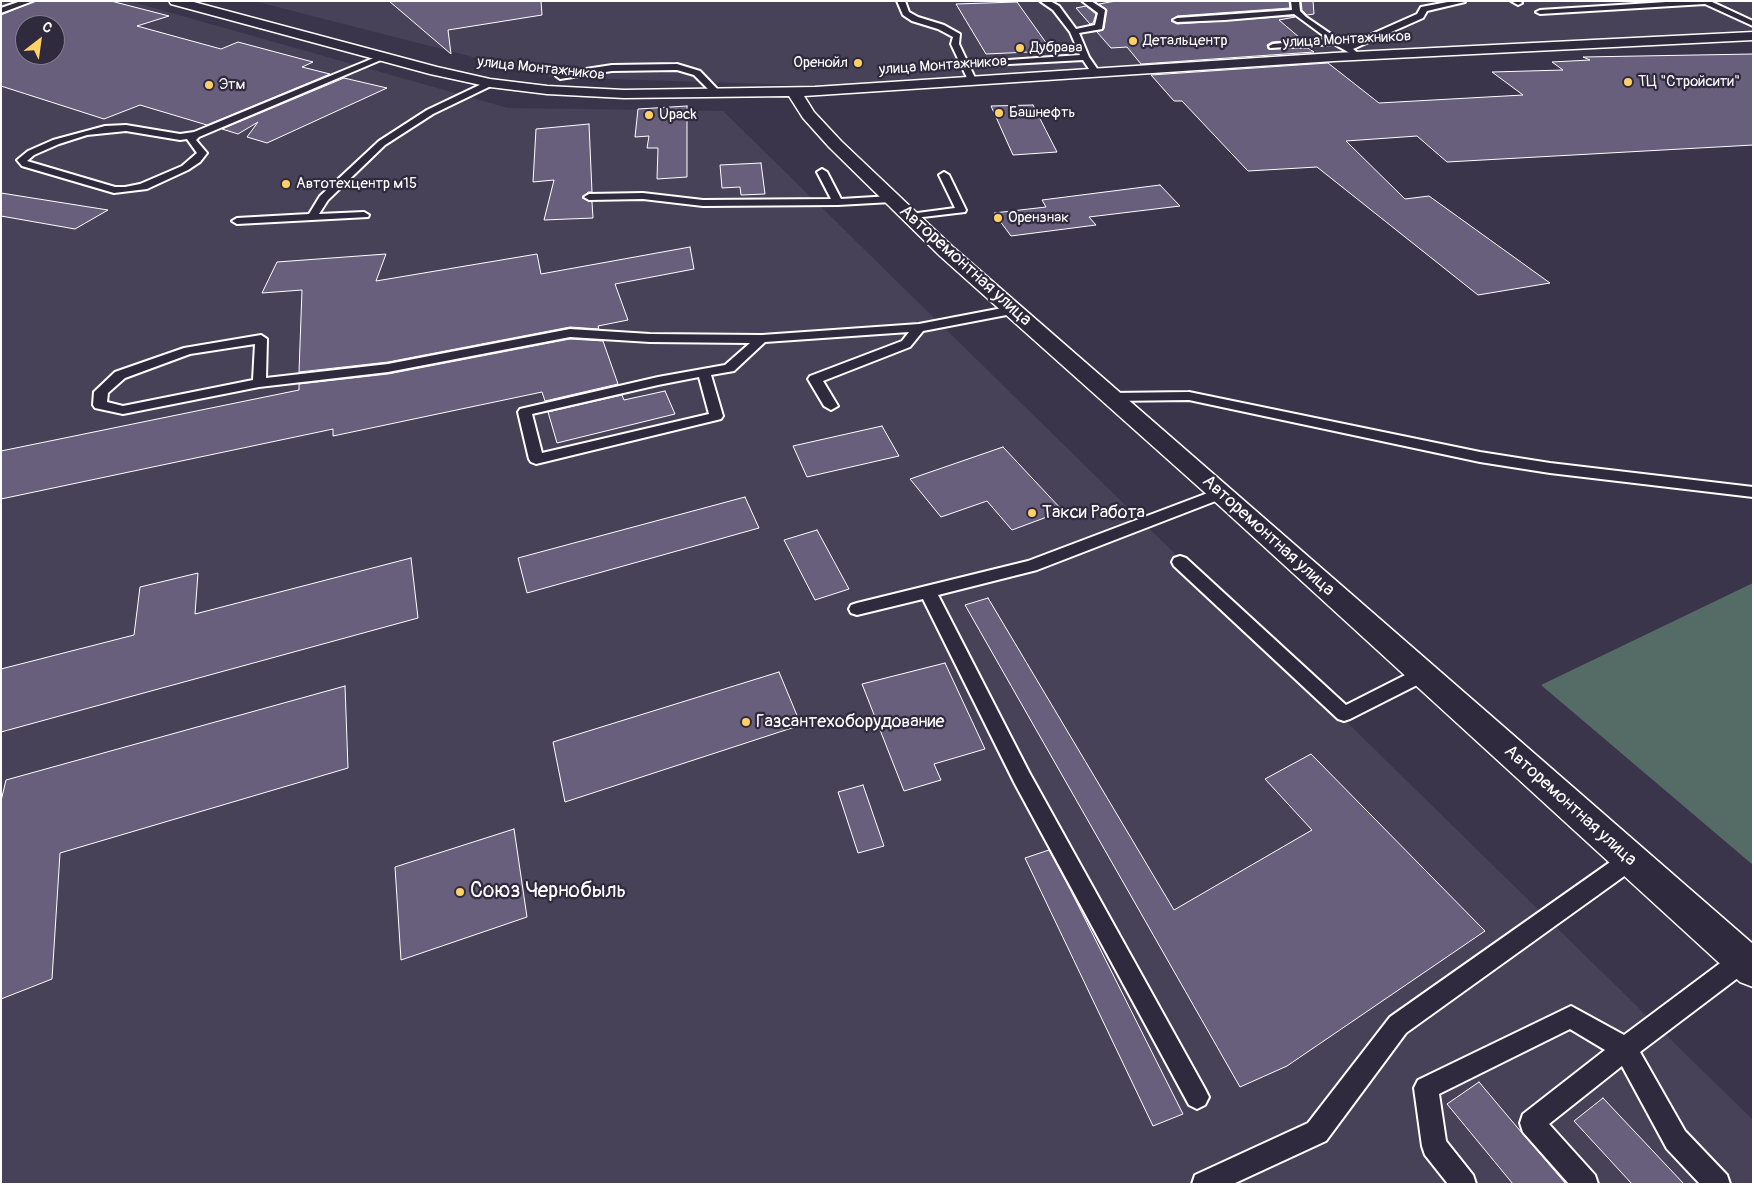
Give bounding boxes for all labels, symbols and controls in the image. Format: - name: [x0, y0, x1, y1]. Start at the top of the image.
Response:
- north arrow: [15, 15, 65, 65]
- text: С: [39, 18, 55, 37]
- street label: улица Монтажников: [1282, 28, 1412, 52]
- place label: Детальцентр: [1143, 32, 1228, 50]
- marker: Детальцентр: [1127, 35, 1139, 47]
- place label: Дубрава: [1030, 39, 1082, 57]
- marker: Дубрава: [1014, 42, 1026, 54]
- street label: улица Монтажников: [476, 53, 606, 85]
- street label: улица Монтажников: [878, 53, 1008, 79]
- place label: Оренойл: [793, 54, 848, 72]
- marker: Оренойл: [852, 57, 864, 69]
- place label: ТЦ "Стройсити": [1638, 73, 1740, 91]
- place label: Этм: [219, 76, 245, 94]
- marker: ТЦ "Стройсити": [1622, 76, 1634, 88]
- marker: Этм: [203, 79, 215, 91]
- place label: Башнефть: [1009, 104, 1075, 122]
- place label: Upack: [659, 106, 697, 124]
- marker: Башнефть: [993, 107, 1005, 119]
- marker: Upack: [643, 109, 655, 121]
- place label: Автотехцентр м15: [296, 175, 417, 193]
- marker: Автотехцентр м15: [280, 178, 292, 190]
- street label: Авторемонтная улица: [894, 201, 1036, 331]
- place label: Орензнак: [1008, 209, 1069, 227]
- marker: Орензнак: [992, 212, 1004, 224]
- street label: Авторемонтная улица: [1197, 471, 1339, 601]
- place label: Такси Работа: [1042, 502, 1145, 524]
- marker: Такси Работа: [1026, 507, 1038, 519]
- place label: Газсантехоборудование: [756, 711, 944, 733]
- marker: Газсантехоборудование: [740, 716, 752, 728]
- street label: Авторемонтная улица: [1499, 741, 1641, 871]
- place label: Союз Чернобыль: [470, 879, 626, 905]
- marker: Союз Чернобыль: [454, 886, 466, 898]

